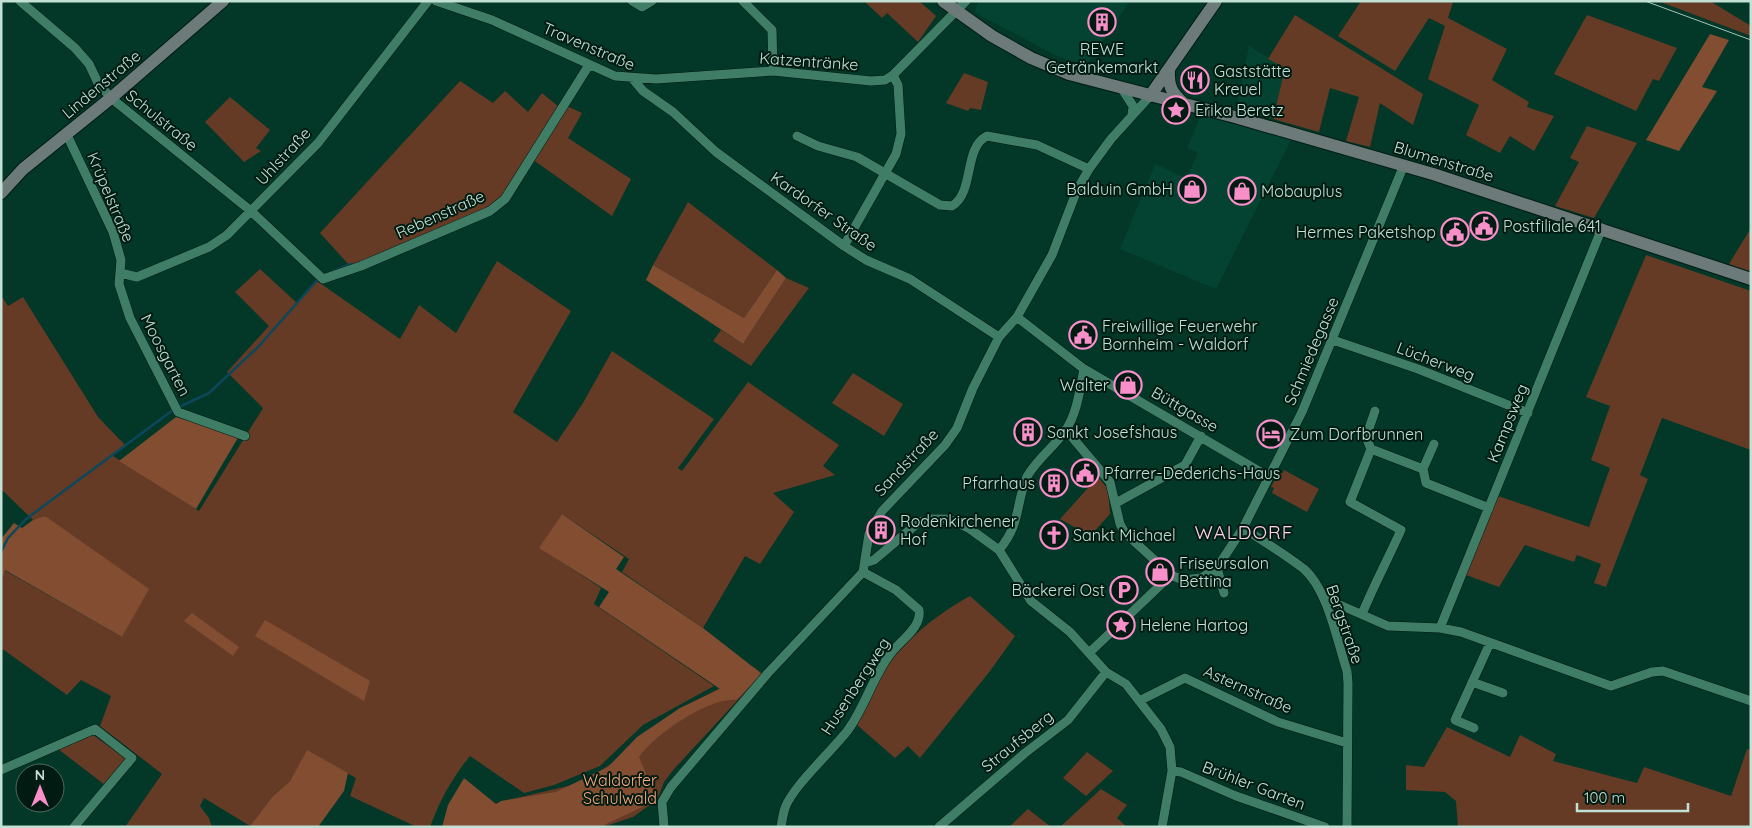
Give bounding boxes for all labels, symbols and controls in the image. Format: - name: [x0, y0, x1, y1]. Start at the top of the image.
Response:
- building icon: REWE Getränkemarkt: [1087, 7, 1117, 37]
- street label: Travenstraße: [540, 18, 638, 74]
- place label: REWE Getränkemarkt: [1046, 39, 1158, 77]
- street label: Lindenstraße: [58, 45, 144, 123]
- street label: Katzentränke: [759, 48, 859, 74]
- place label: Gaststätte Kreuel: [1214, 61, 1291, 99]
- restaurant icon: Gaststätte Kreuel: [1180, 65, 1210, 95]
- street label: Schulstraße: [122, 85, 202, 155]
- place icon: Erika Beretz: [1161, 95, 1191, 125]
- place label: Erika Beretz: [1195, 100, 1284, 120]
- street label: Uhlstraße: [251, 123, 315, 189]
- street label: Blumenstraße: [1392, 136, 1496, 186]
- street label: Krüpelstraße: [83, 149, 139, 245]
- street label: Kardorfer Straße: [767, 167, 881, 255]
- shop icon: Balduin GmbH: [1177, 174, 1207, 204]
- shop icon: Mobauplus: [1227, 176, 1257, 206]
- place label: Balduin GmbH: [1066, 179, 1173, 199]
- place label: Mobauplus: [1261, 181, 1342, 201]
- street label: Rebenstraße: [393, 186, 487, 242]
- public building icon: Postfiliale 641: [1469, 211, 1499, 241]
- place label: Postfiliale 641: [1503, 216, 1601, 236]
- public building icon: Hermes Paketshop: [1440, 217, 1470, 247]
- place label: Hermes Paketshop: [1296, 222, 1436, 242]
- street label: Schmiedegasse: [1279, 294, 1343, 408]
- street label: Moosgarten: [137, 311, 195, 399]
- place label: Freiwillige Feuerwehr Bornheim - Waldorf: [1102, 316, 1258, 354]
- public building icon: Freiwillige Feuerwehr Bornheim - Waldorf: [1068, 320, 1098, 350]
- street label: Lücherweg: [1394, 337, 1478, 385]
- shop icon: Walter: [1113, 370, 1143, 400]
- place label: Walter: [1060, 375, 1109, 395]
- street label: Kampsweg: [1482, 381, 1532, 465]
- street label: Büttgasse: [1148, 382, 1222, 436]
- building icon: Sankt Josefshaus: [1013, 417, 1043, 447]
- hotel icon: Zum Dorfbrunnen: [1256, 419, 1286, 449]
- place label: Sankt Josefshaus: [1047, 422, 1177, 442]
- street label: Sandstraße: [870, 424, 942, 500]
- place label: Zum Dorfbrunnen: [1290, 424, 1423, 444]
- public building icon: Pfarrer-Dederichs-Haus: [1070, 458, 1100, 488]
- place label: Pfarrer-Dederichs-Haus: [1104, 463, 1280, 483]
- building icon: Pfarrhaus: [1039, 468, 1069, 498]
- place label: Pfarrhaus: [962, 473, 1035, 493]
- place label: Rodenkirchener Hof: [900, 511, 1017, 549]
- building icon: Rodenkirchener Hof: [866, 515, 896, 545]
- church icon: Sankt Michael: [1039, 520, 1069, 550]
- district label: WALDORF: [1194, 520, 1294, 544]
- place label: Sankt Michael: [1073, 525, 1176, 545]
- place label: Friseursalon Bettina: [1179, 553, 1269, 591]
- shop icon: Friseursalon Bettina: [1145, 557, 1175, 587]
- parking icon: Bäckerei Ost: [1109, 575, 1139, 605]
- place label: Bäckerei Ost: [1012, 580, 1105, 600]
- street label: Bergstraße: [1322, 582, 1368, 666]
- place icon: Helene Hartog: [1106, 610, 1136, 640]
- place label: Helene Hartog: [1140, 615, 1248, 635]
- street label: Husenbergweg: [816, 634, 894, 738]
- street label: Asternstraße: [1201, 661, 1295, 717]
- street label: Straufsberg: [977, 706, 1057, 776]
- street label: Brühler Garten: [1200, 756, 1308, 814]
- north arrow: [15, 763, 65, 813]
- text: N: [35, 766, 45, 784]
- park label: Waldorfer Schulwald: [583, 770, 657, 808]
- scale bar: [1577, 780, 1688, 812]
- text: 100 m: [1584, 788, 1625, 807]

